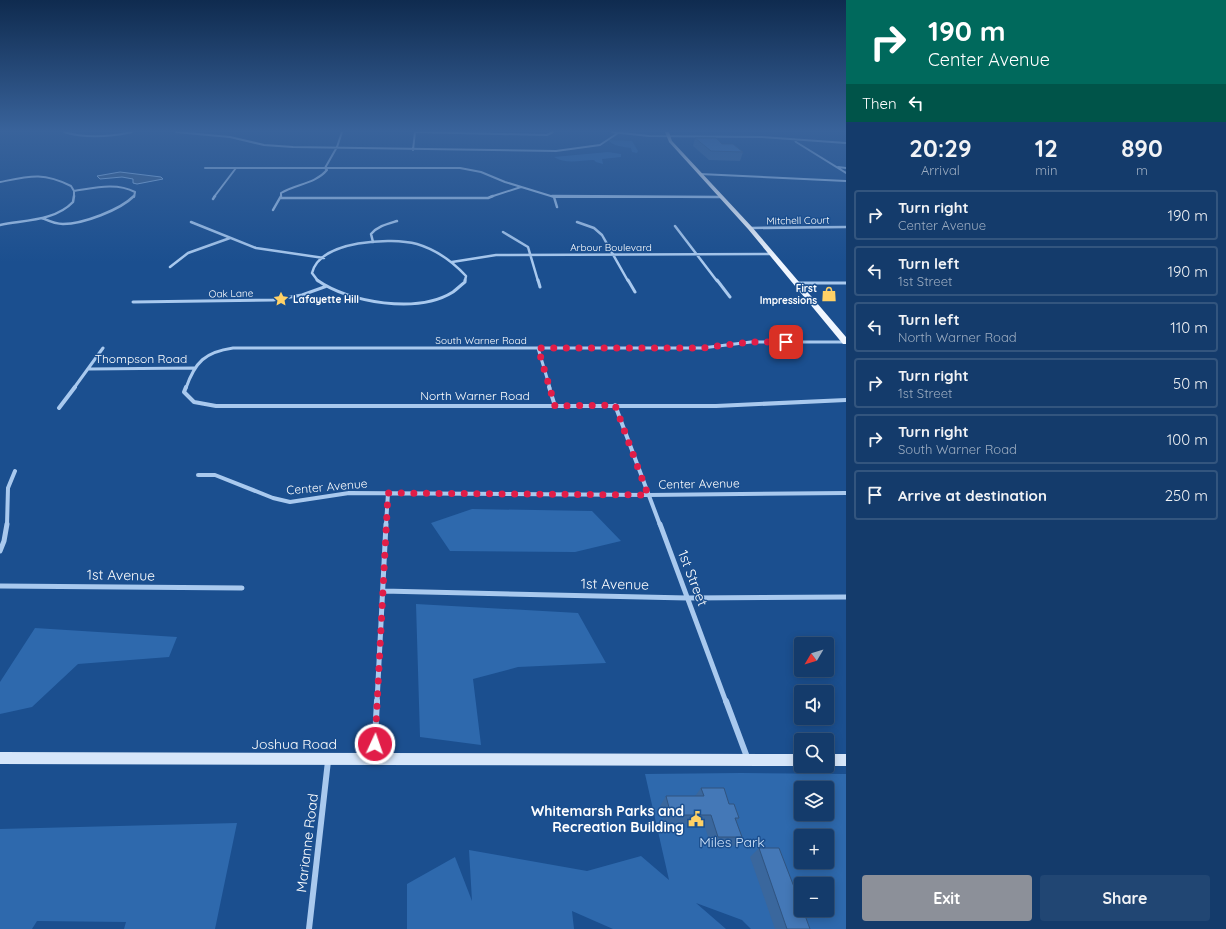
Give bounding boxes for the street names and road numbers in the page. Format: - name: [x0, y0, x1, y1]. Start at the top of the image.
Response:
- street label: Mitchell Court: [766, 213, 830, 228]
- street label: Arbour Boulevard: [570, 241, 652, 254]
- street label: Oak Lane: [209, 287, 254, 300]
- street label: South Warner Road: [435, 334, 527, 347]
- street label: Thompson Road: [95, 351, 187, 366]
- street label: North Warner Road: [420, 388, 530, 403]
- street label: Center Avenue: [286, 475, 368, 498]
- street label: Center Avenue: [658, 475, 740, 492]
- street label: 1st Street: [674, 547, 712, 609]
- street label: 1st Avenue: [87, 565, 155, 585]
- street label: 1st Avenue: [581, 574, 649, 594]
- street label: Joshua Road: [251, 735, 337, 753]
- street label: Marianne Road: [292, 792, 322, 894]

